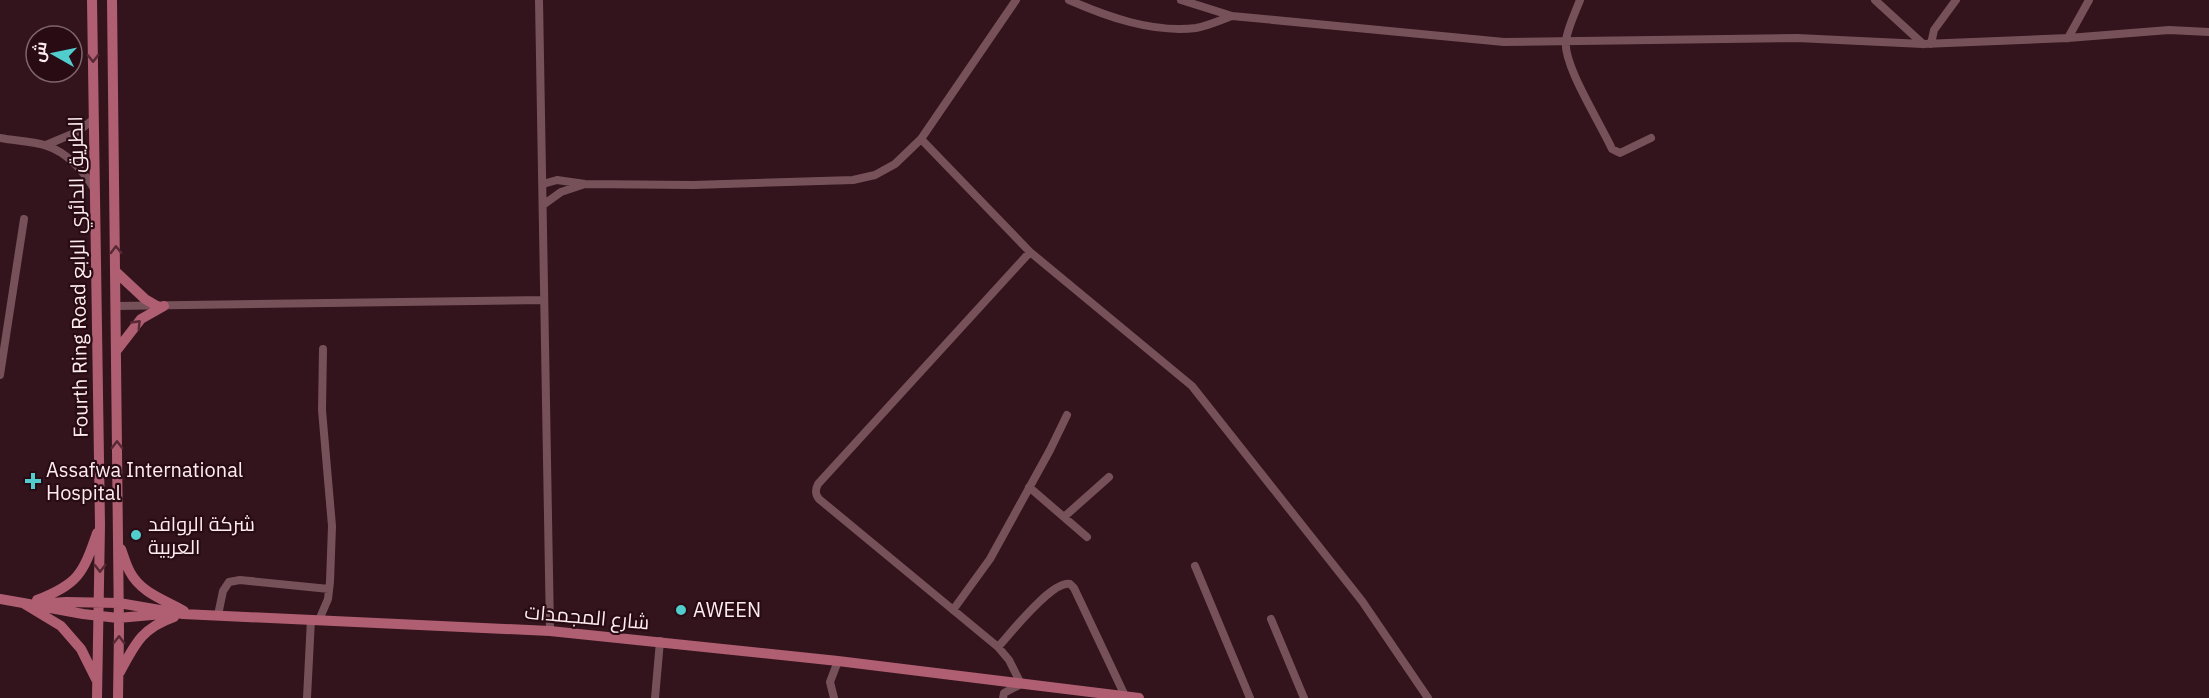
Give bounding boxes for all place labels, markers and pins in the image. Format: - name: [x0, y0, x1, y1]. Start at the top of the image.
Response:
- place label: Assafwa International Hospital: [46, 456, 243, 506]
- marker: Assafwa International Hospital: [24, 472, 42, 490]
- place label: شركة الروافد العربية: [148, 510, 255, 560]
- marker: شركة الروافد العربية: [129, 528, 143, 542]
- place label: AWEEN: [693, 596, 761, 623]
- marker: AWEEN: [674, 603, 688, 617]

